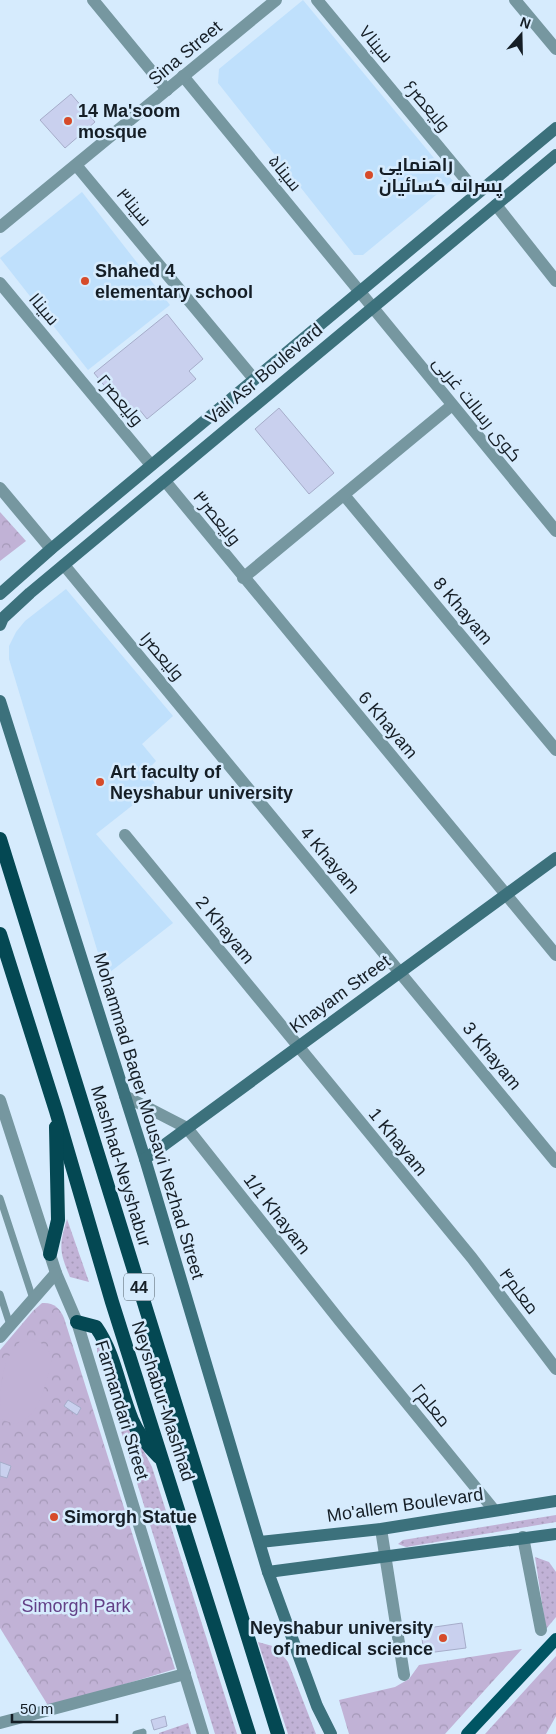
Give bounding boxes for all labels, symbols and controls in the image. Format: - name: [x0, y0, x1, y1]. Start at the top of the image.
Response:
- north arrow: [496, 10, 546, 60]
- text: N: [518, 14, 533, 32]
- street label: Sina Street: [144, 17, 226, 89]
- street label: سینا۷: [355, 21, 397, 67]
- street label: ولیعصر۶: [399, 76, 454, 136]
- place label: 14 Ma'soom mosque: [78, 101, 180, 142]
- marker: 14 Ma'soom mosque: [62, 115, 74, 127]
- street label: سینا۵: [264, 151, 306, 195]
- place label: راهنمایی پسرانه کسائیان: [379, 155, 503, 198]
- marker: راهنمایی پسرانه کسائیان: [363, 169, 375, 181]
- street label: سینا۳: [113, 184, 155, 230]
- place label: Shahed 4 elementary school: [95, 261, 253, 302]
- marker: Shahed 4 elementary school: [79, 275, 91, 287]
- street label: سینا۱: [25, 289, 63, 329]
- street label: Vali Asr Boulevard: [202, 319, 326, 429]
- street label: کوی رسالت غربی: [428, 353, 525, 466]
- street label: ولیعصر۲: [92, 370, 147, 430]
- street label: ولیعصر۳: [188, 487, 245, 550]
- street label: 8 Khayam: [429, 574, 497, 648]
- street label: ولیعصر۱: [135, 628, 188, 685]
- street label: 6 Khayam: [354, 688, 422, 762]
- place label: Art faculty of Neyshabur university: [110, 762, 293, 803]
- marker: Art faculty of Neyshabur university: [94, 776, 106, 788]
- street label: 4 Khayam: [296, 823, 364, 897]
- street label: 2 Khayam: [192, 892, 258, 968]
- street label: Mohammad Baqer Mousavi Nezhad Street: [90, 950, 208, 1282]
- street label: Khayam Street: [286, 951, 394, 1037]
- street label: 3 Khayam: [459, 1018, 525, 1094]
- street label: Mashhad-Neyshabur: [87, 1083, 155, 1249]
- street label: 1 Khayam: [365, 1104, 431, 1180]
- street label: 1/1 Khayam: [240, 1170, 314, 1258]
- street label: معلم۴: [494, 1264, 543, 1319]
- road number: 44: [124, 1274, 154, 1300]
- street label: Neyshabur-Mashhad: [128, 1318, 198, 1484]
- street label: Farmandari Street: [91, 1338, 153, 1482]
- street label: معلم۲: [406, 1379, 454, 1432]
- street label: Mo'allem Boulevard: [326, 1484, 484, 1526]
- place label: Simorgh Statue: [64, 1507, 197, 1527]
- marker: Simorgh Statue: [48, 1511, 60, 1523]
- park label: Simorgh Park: [21, 1596, 132, 1616]
- place label: Neyshabur university of medical science: [250, 1618, 433, 1659]
- marker: Neyshabur university of medical science: [437, 1632, 449, 1644]
- scale bar: [12, 1692, 118, 1724]
- text: 50 m: [20, 1700, 53, 1717]

